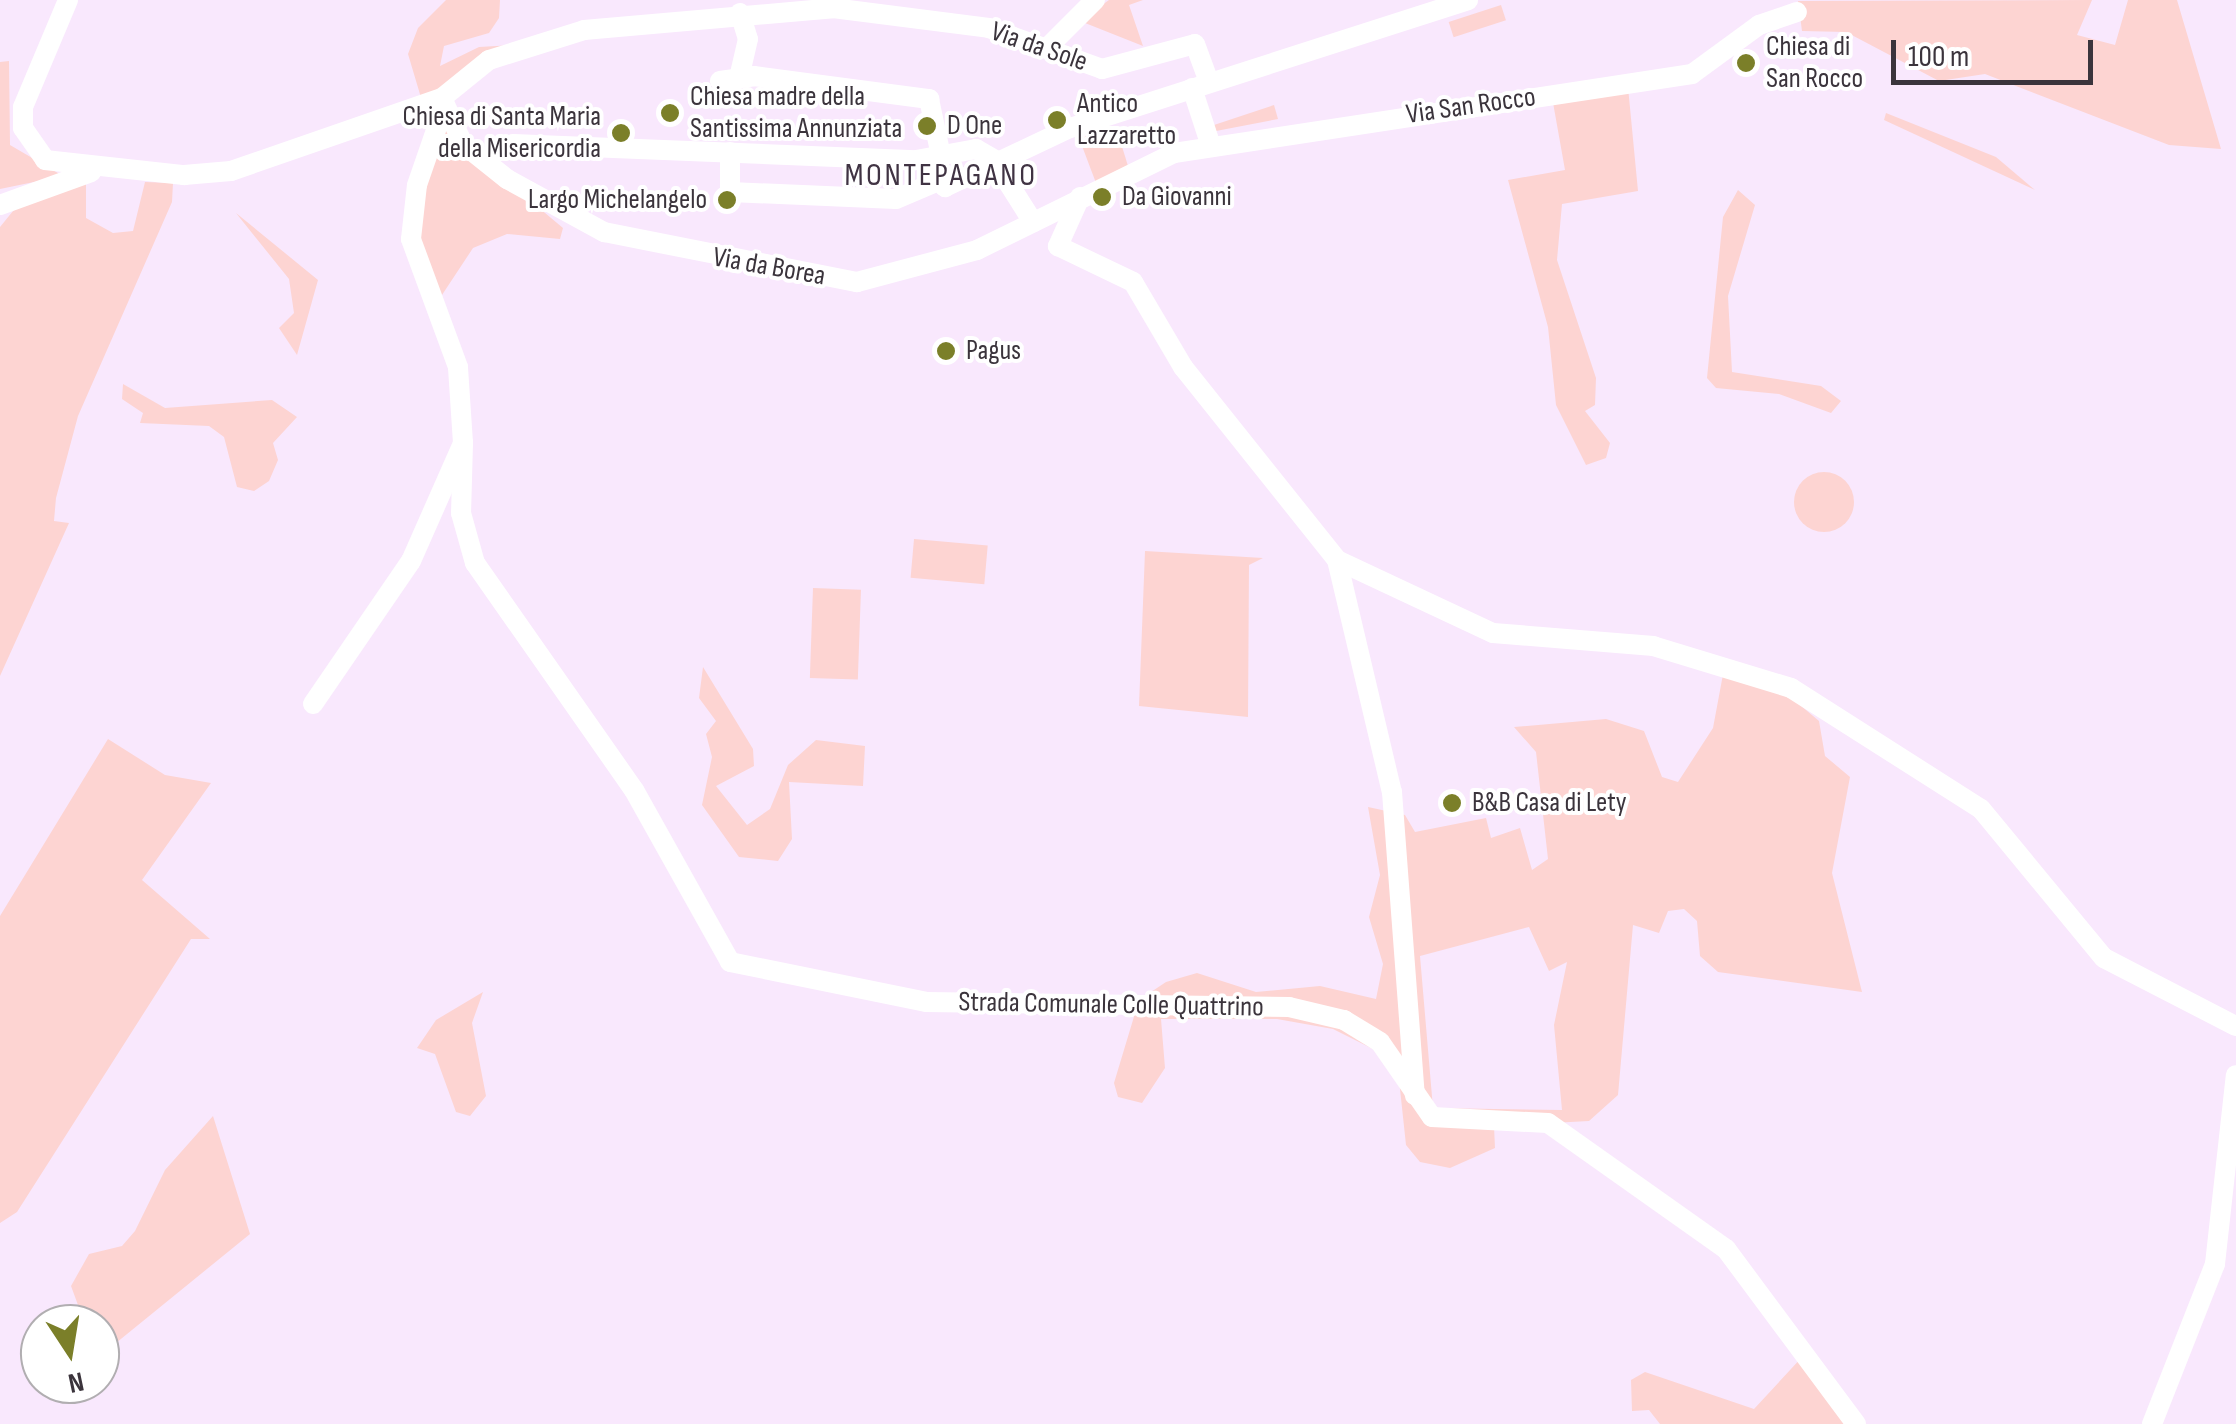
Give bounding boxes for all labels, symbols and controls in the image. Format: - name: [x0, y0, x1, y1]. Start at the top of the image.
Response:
- street label: Via da Sole: [986, 15, 1092, 79]
- scale bar: [1896, 20, 2098, 82]
- place label: Chiesa di San Rocco: [1766, 30, 1863, 96]
- text: 100 m: [1908, 39, 1969, 75]
- marker: Chiesa di San Rocco: [1735, 52, 1757, 74]
- place label: Chiesa madre della Santissima Annunziata: [690, 80, 902, 146]
- street label: Via San Rocco: [1404, 80, 1538, 132]
- place label: Antico Lazzaretto: [1077, 87, 1176, 153]
- place label: Chiesa di Santa Maria della Misericordia: [402, 100, 601, 166]
- marker: Chiesa madre della Santissima Annunziata: [659, 102, 681, 124]
- place label: D One: [947, 109, 1002, 143]
- marker: Antico Lazzaretto: [1046, 109, 1068, 131]
- marker: D One: [916, 115, 938, 137]
- marker: Chiesa di Santa Maria della Misericordia: [610, 122, 632, 144]
- district label: MONTEPAGANO: [845, 157, 1037, 195]
- place label: Da Giovanni: [1122, 180, 1232, 214]
- place label: Largo Michelangelo: [528, 183, 707, 217]
- marker: Da Giovanni: [1091, 186, 1113, 208]
- marker: Largo Michelangelo: [716, 189, 738, 211]
- street label: Via da Borea: [710, 241, 828, 293]
- place label: Pagus: [966, 334, 1021, 368]
- marker: Pagus: [935, 340, 957, 362]
- place label: B&B Casa di Lety: [1472, 786, 1627, 820]
- marker: B&B Casa di Lety: [1441, 792, 1463, 814]
- street label: Strada Comunale Colle Quattrino: [958, 986, 1264, 1024]
- north arrow: [20, 1304, 120, 1404]
- text: N: [65, 1364, 87, 1400]

